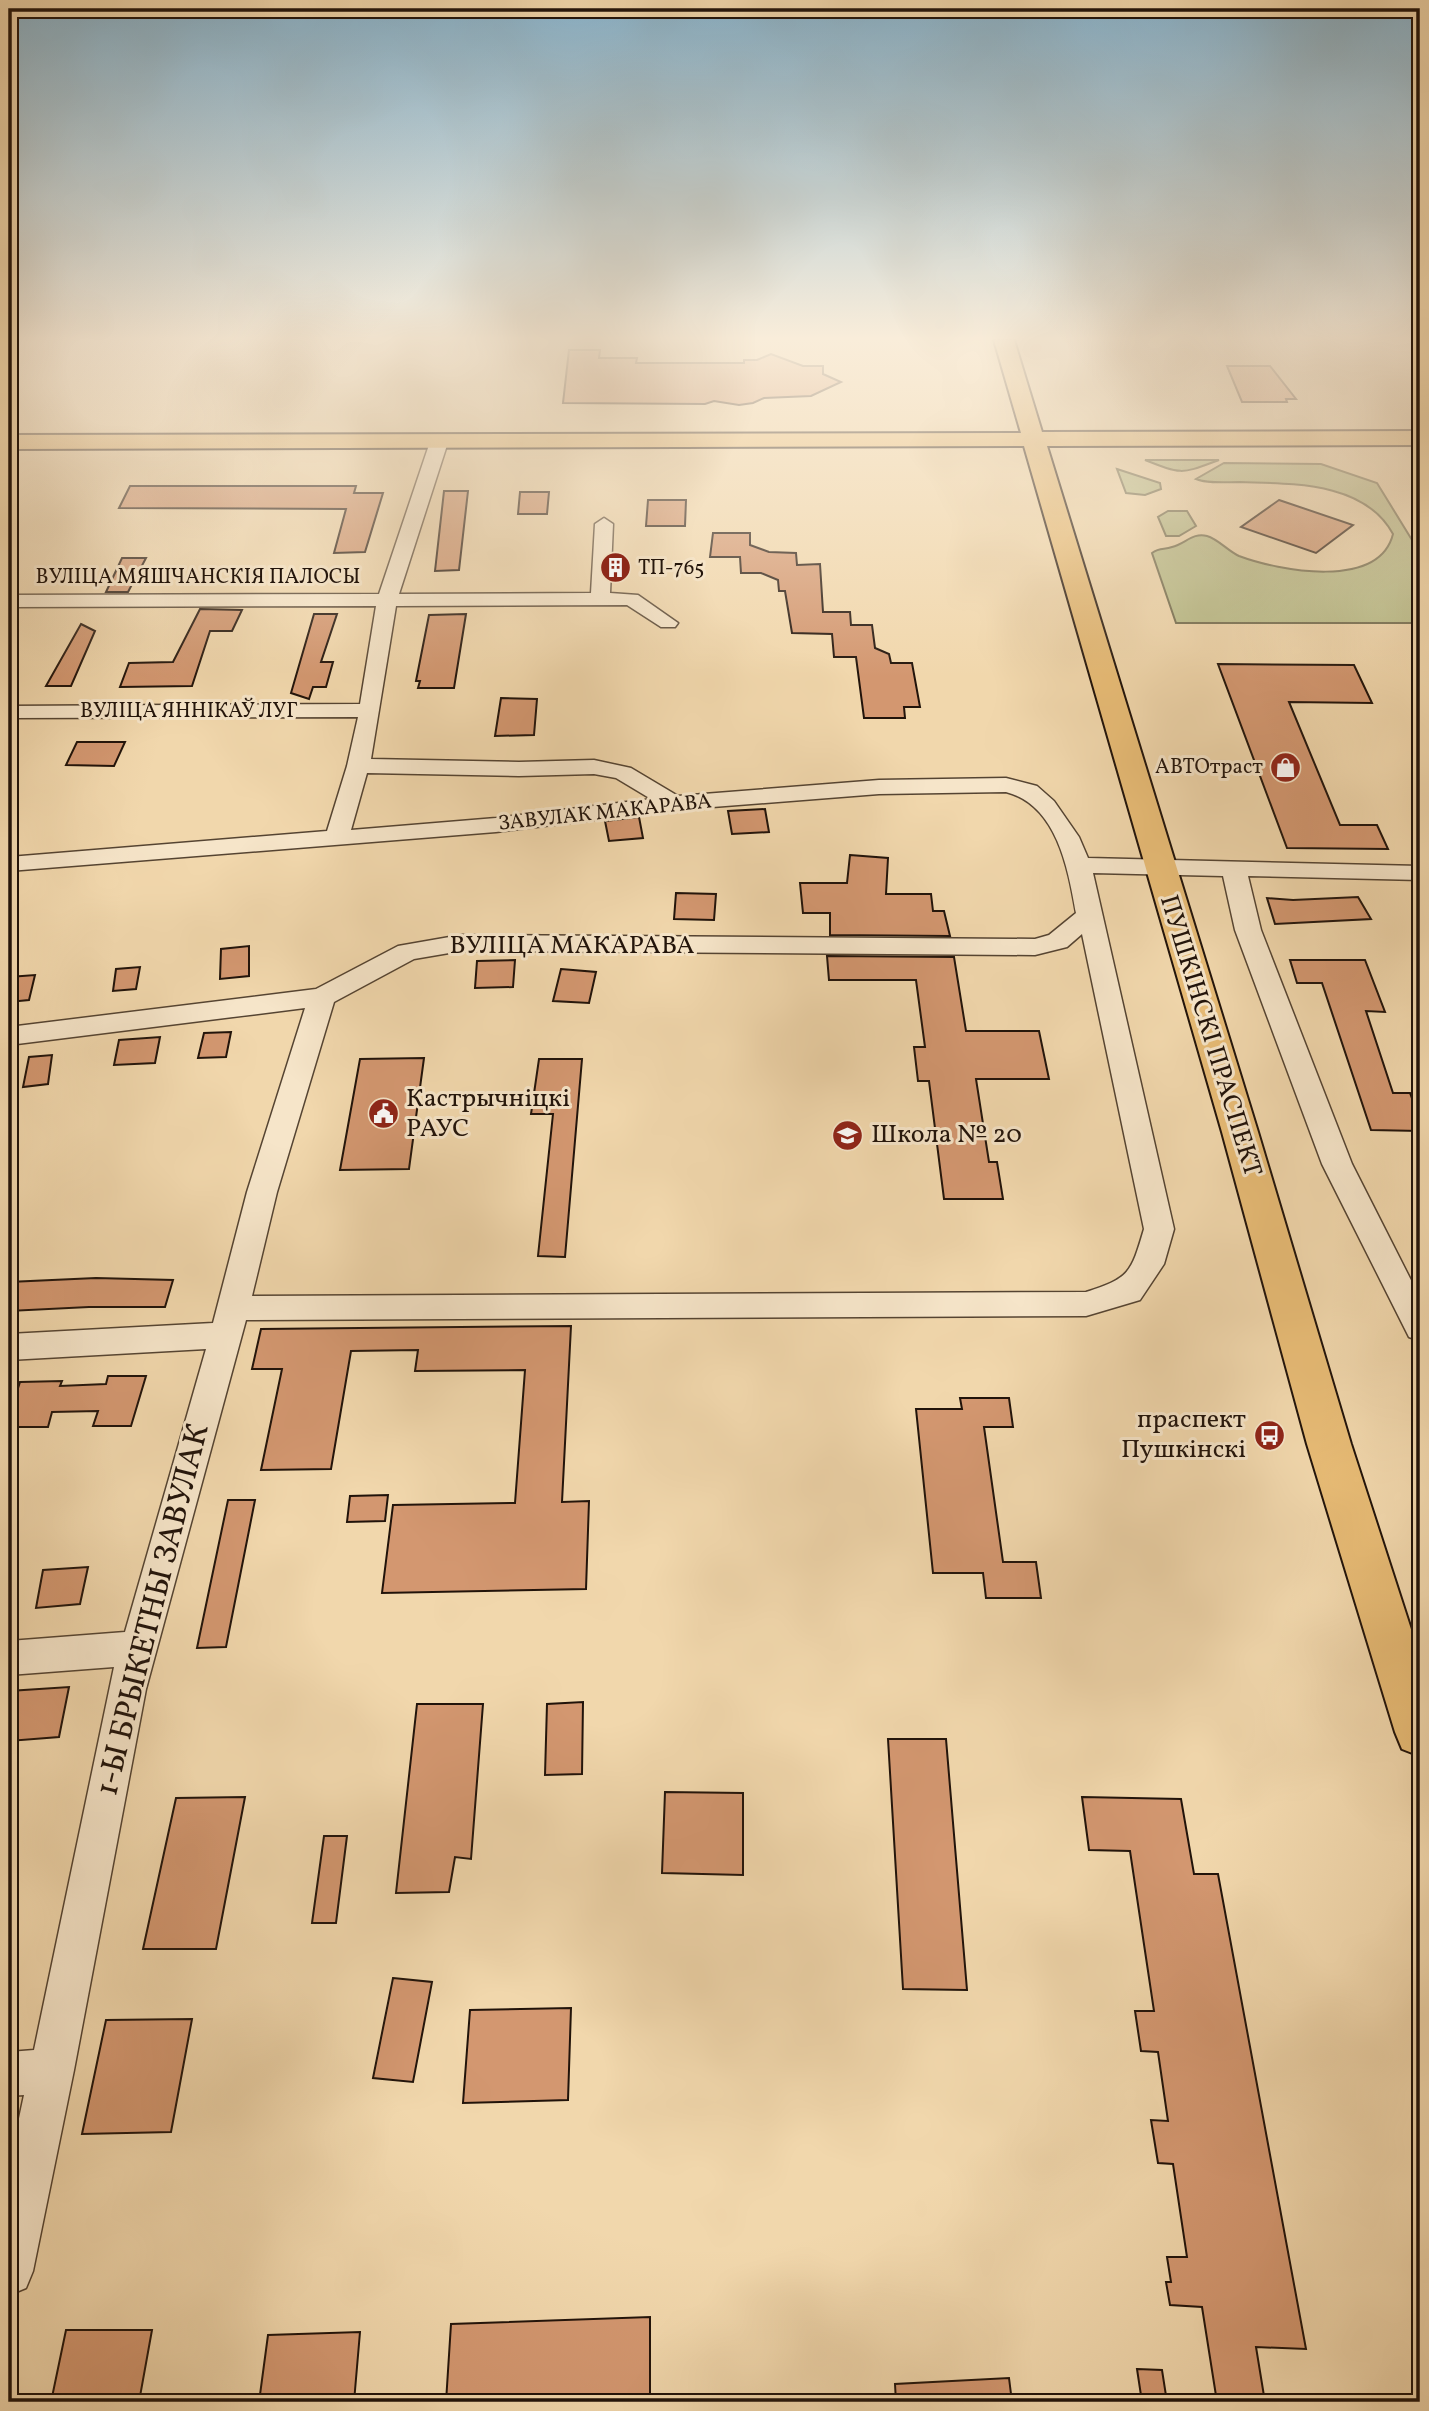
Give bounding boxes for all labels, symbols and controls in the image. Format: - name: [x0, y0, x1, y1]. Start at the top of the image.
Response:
- building icon: ТП-765: [598, 551, 632, 585]
- place label: ТП-765: [638, 554, 704, 583]
- street label: ВУЛІЦА МЯШЧАНСКІЯ ПАЛОСЫ: [36, 563, 360, 592]
- street label: ВУЛІЦА ЯННІКАЎ ЛУГ: [80, 697, 298, 726]
- shop icon: АВТОтраст: [1269, 750, 1303, 784]
- place label: АВТОтраст: [1155, 753, 1263, 782]
- street label: ЗАВУЛАК МАКАРАВА: [497, 787, 713, 839]
- street label: ПУШКІНСКІ ПРАСПЕКТ: [1150, 891, 1270, 1181]
- street label: ВУЛІЦА МАКАРАВА: [449, 928, 695, 964]
- place label: Кастрычніцкі РАУС: [406, 1081, 570, 1147]
- public building icon: Кастрычніцкі РАУС: [366, 1097, 400, 1131]
- place label: Школа № 20: [871, 1117, 1022, 1153]
- school or university icon: Школа № 20: [831, 1118, 865, 1152]
- place label: праспект Пушкінскі: [1121, 1402, 1246, 1468]
- bus stop icon: праспект Пушкінскі: [1252, 1418, 1286, 1452]
- street label: 1-Ы БРЫКЕТНЫ ЗАВУЛАК: [86, 1419, 222, 1801]

